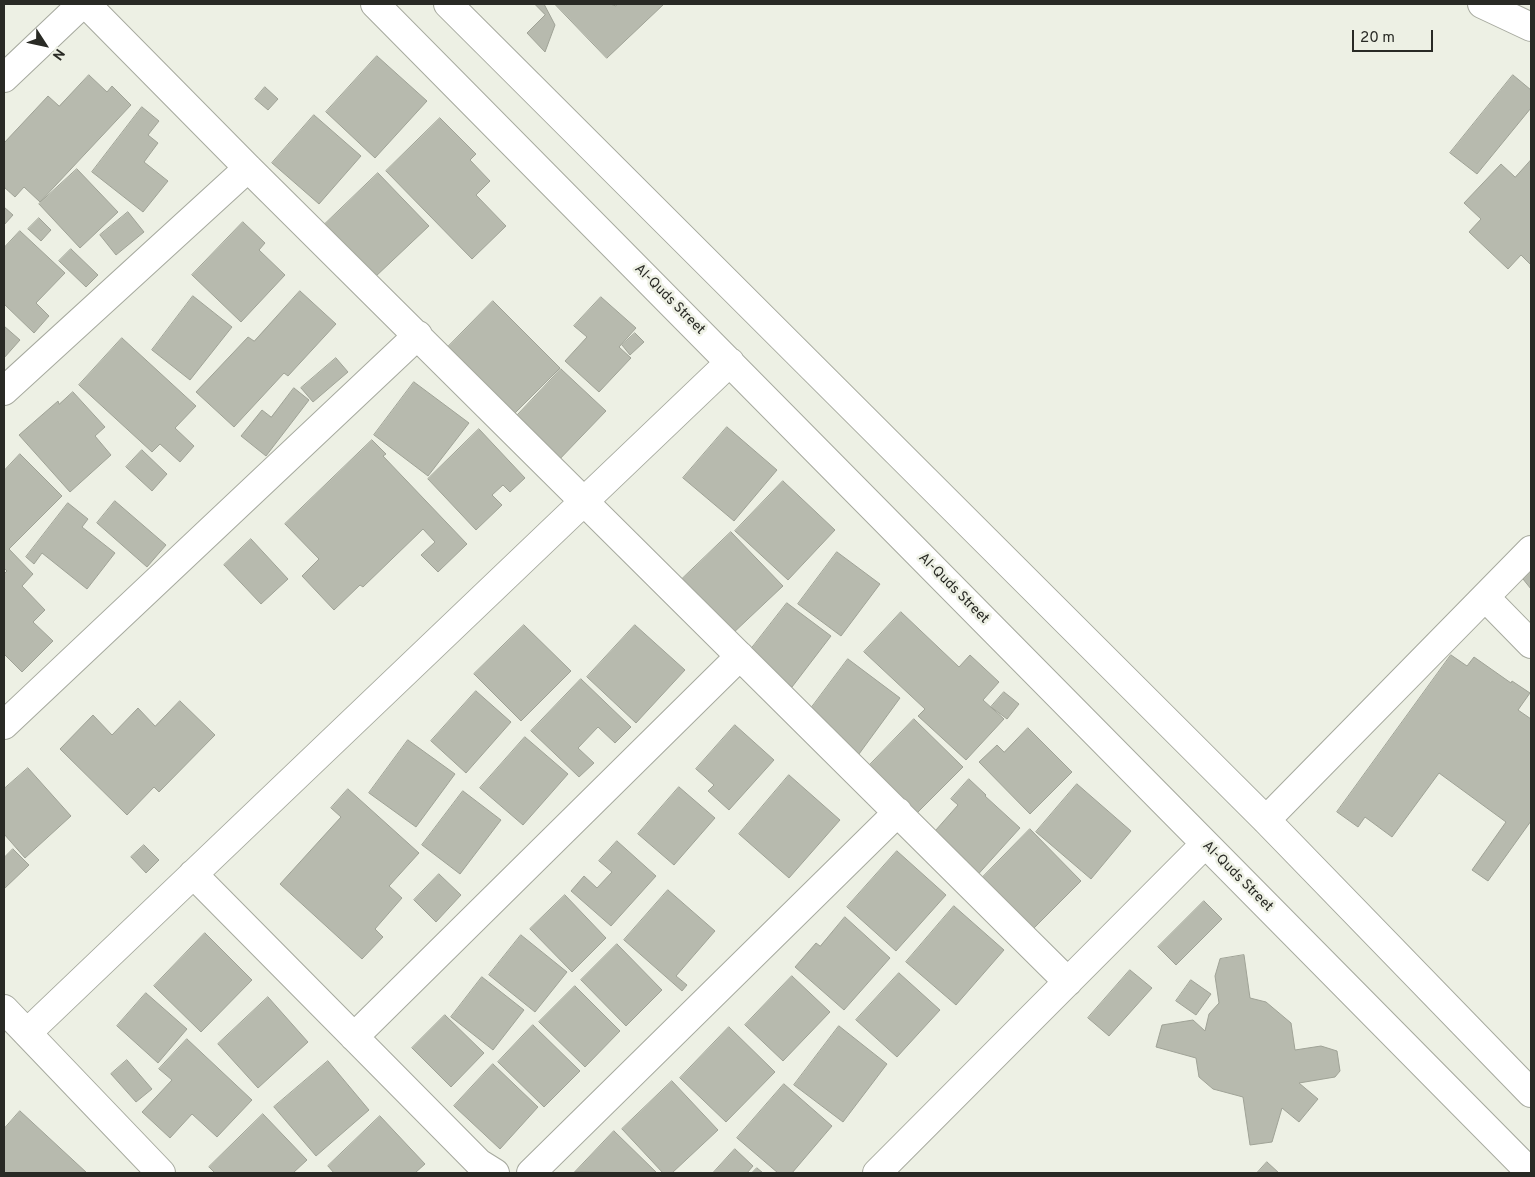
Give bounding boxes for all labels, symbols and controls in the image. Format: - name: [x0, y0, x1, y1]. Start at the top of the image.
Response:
- north arrow: [20, 20, 70, 70]
- scale bar: [1355, 20, 1436, 52]
- text: 20 m: [1360, 29, 1395, 48]
- text: N: [48, 45, 68, 63]
- street label: Al-Quds Street: [630, 261, 708, 339]
- street label: Al-Quds Street: [914, 550, 992, 628]
- street label: Al-Quds Street: [1198, 838, 1276, 916]

